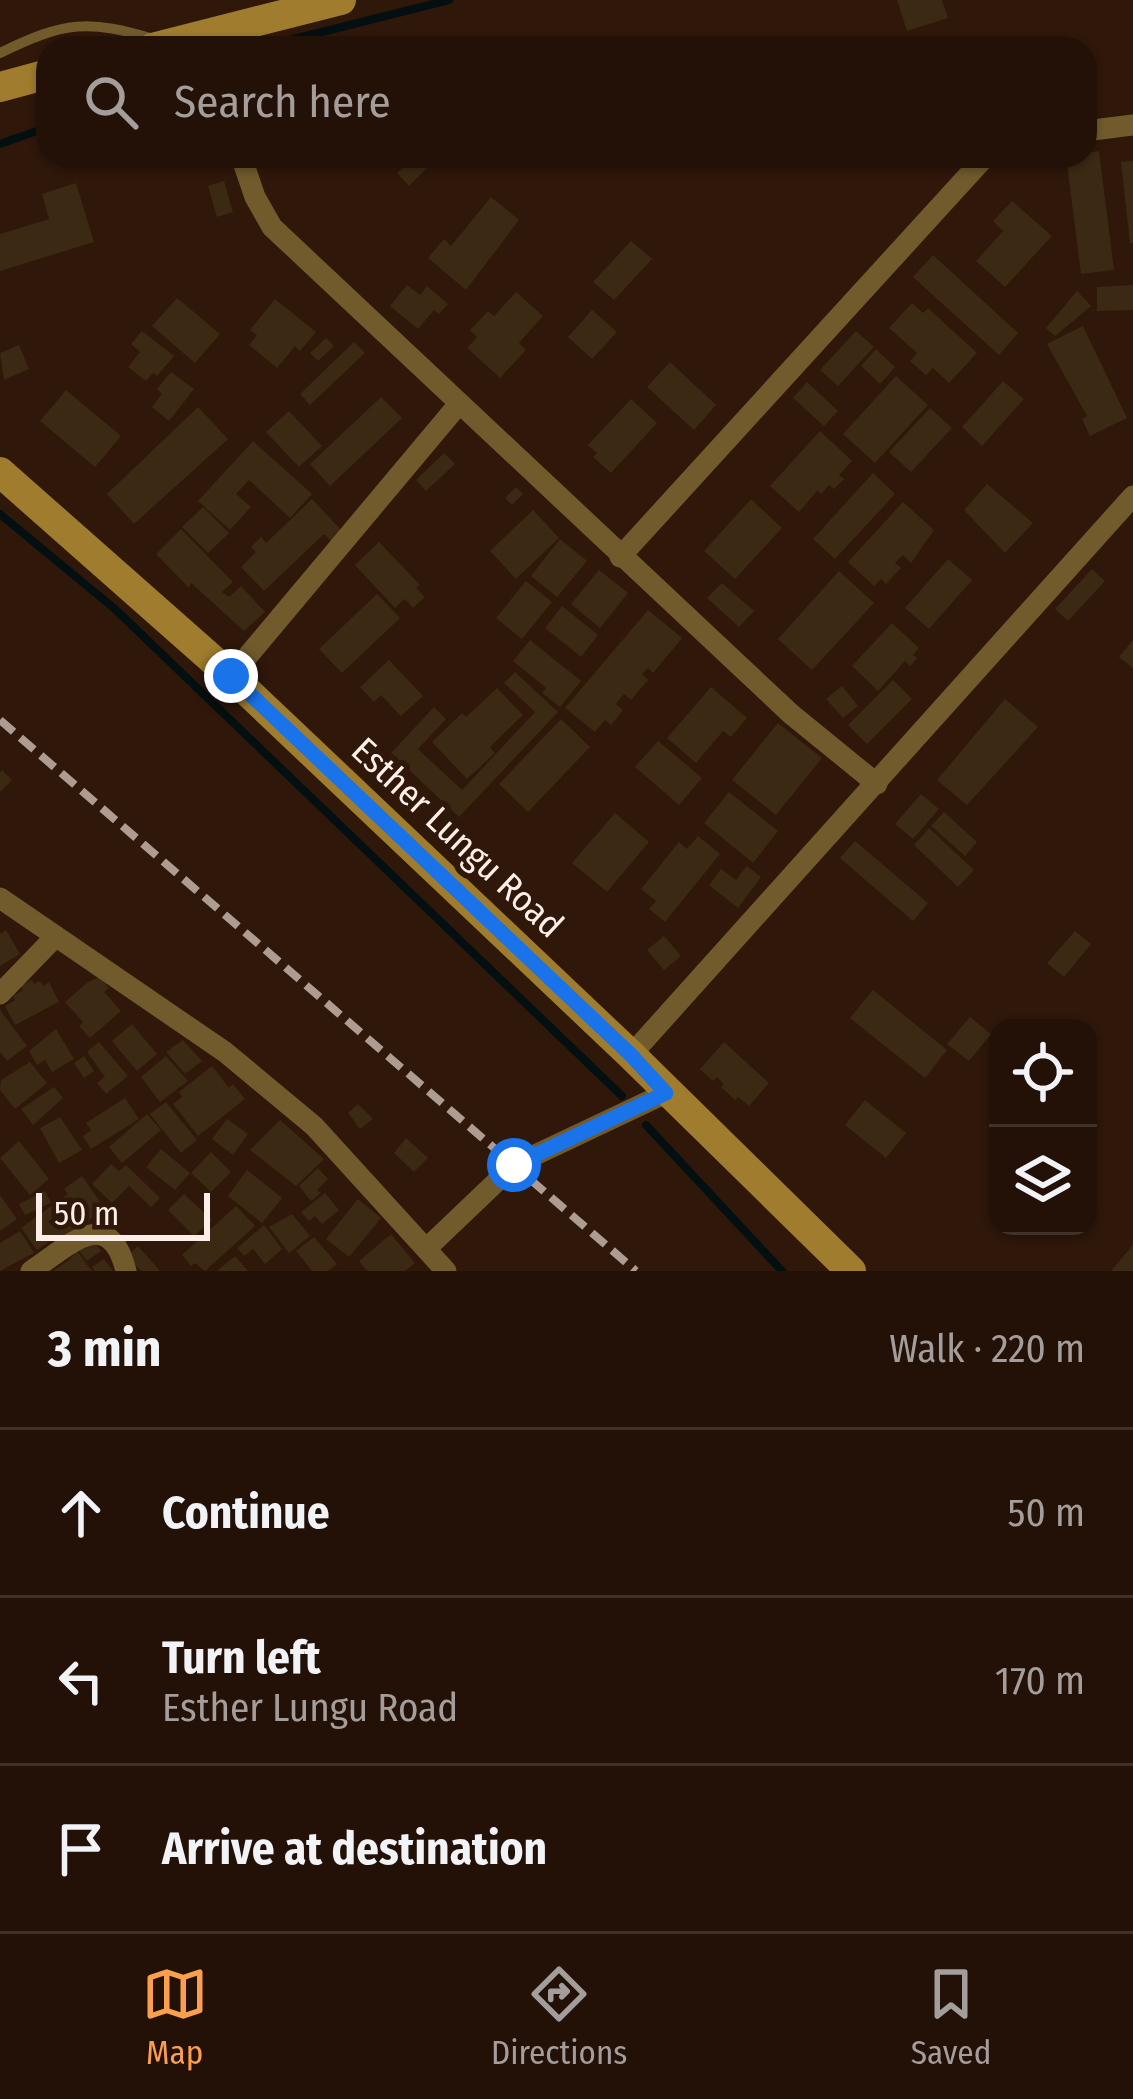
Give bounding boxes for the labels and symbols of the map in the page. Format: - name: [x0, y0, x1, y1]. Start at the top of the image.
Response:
- route end: [204, 649, 258, 703]
- street label: Esther Lungu Road: [342, 728, 572, 947]
- route start: [487, 1138, 541, 1192]
- scale bar: [36, 1187, 210, 1240]

